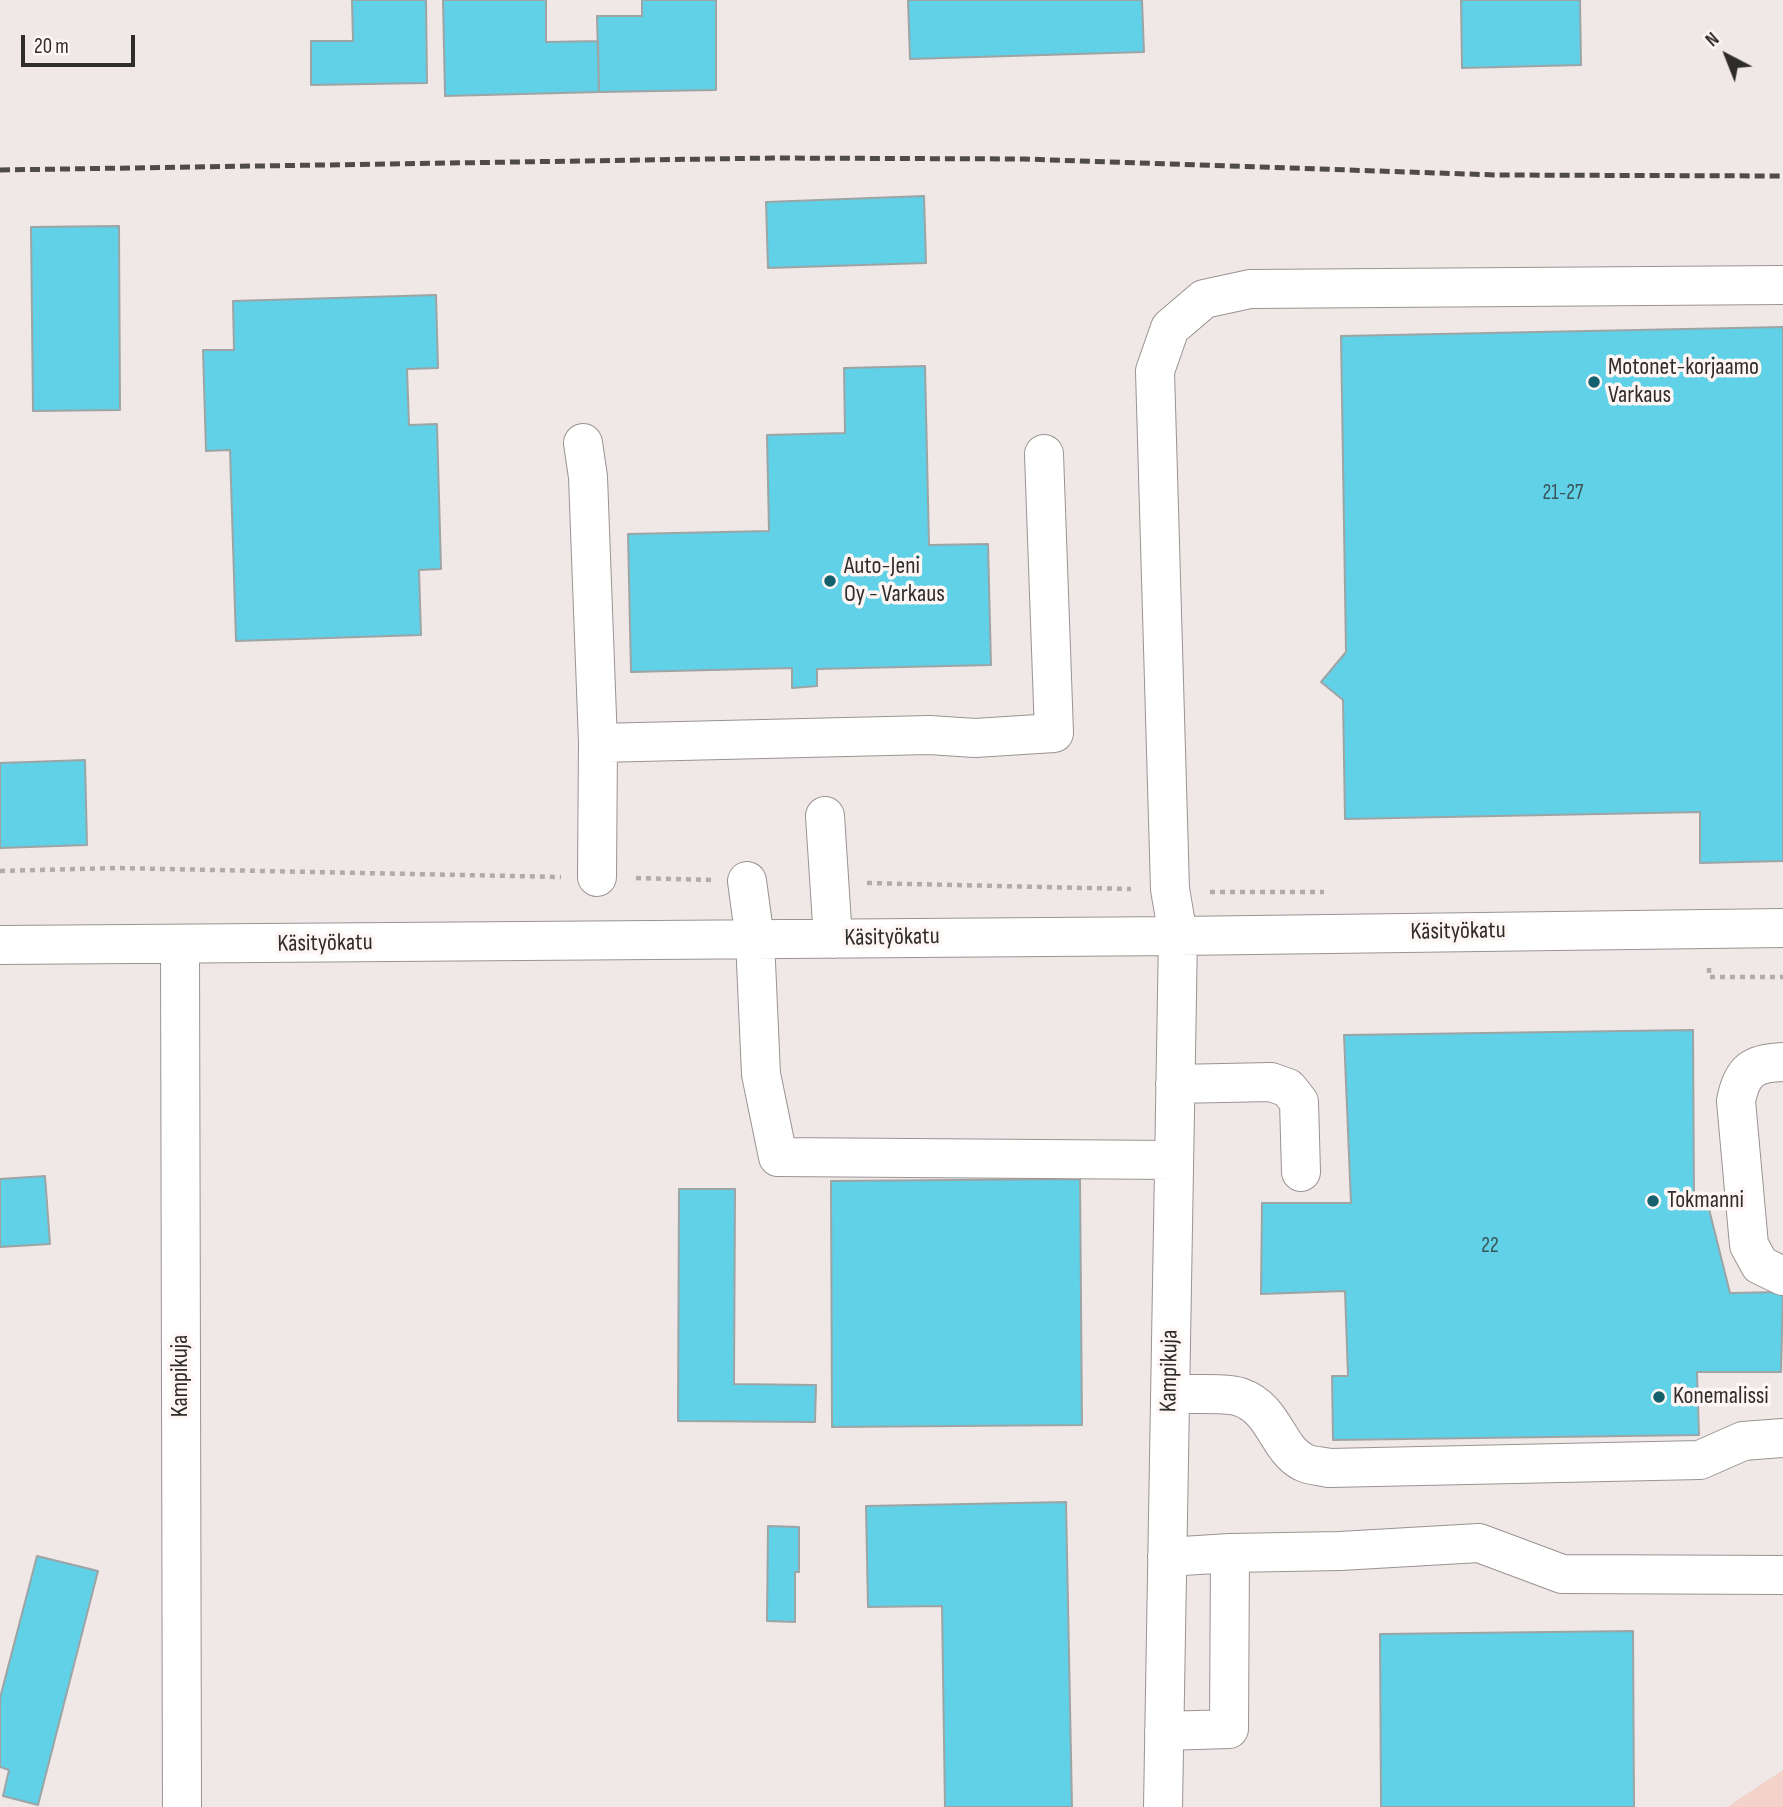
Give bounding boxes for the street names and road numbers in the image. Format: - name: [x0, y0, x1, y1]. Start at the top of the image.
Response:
- street label: Käsityökatu: [1410, 917, 1506, 947]
- street label: Käsityökatu: [844, 923, 940, 953]
- street label: Käsityökatu: [277, 929, 373, 959]
- street label: Kampikuja: [1155, 1329, 1185, 1413]
- street label: Kampikuja: [167, 1335, 195, 1417]

